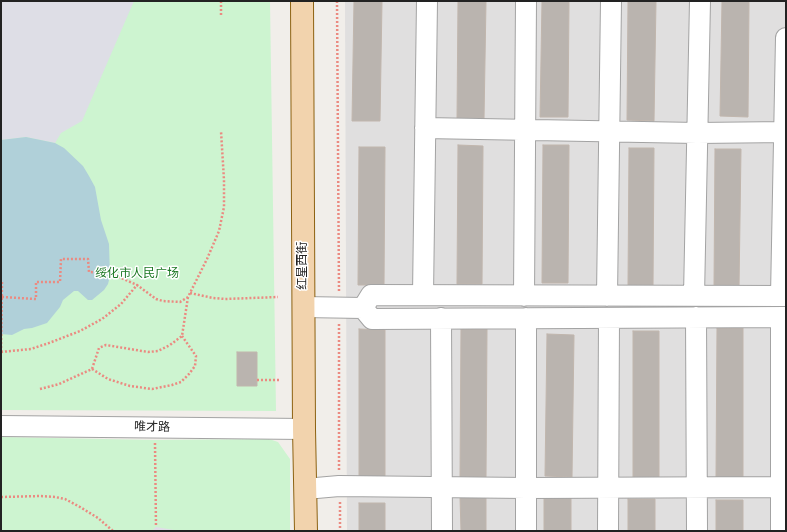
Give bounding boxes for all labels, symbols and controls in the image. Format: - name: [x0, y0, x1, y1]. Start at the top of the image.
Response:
- street label: 红星西街: [296, 242, 310, 290]
- park label: 绥化市人民广场: [95, 267, 179, 281]
- street label: 唯才路: [134, 420, 170, 436]

